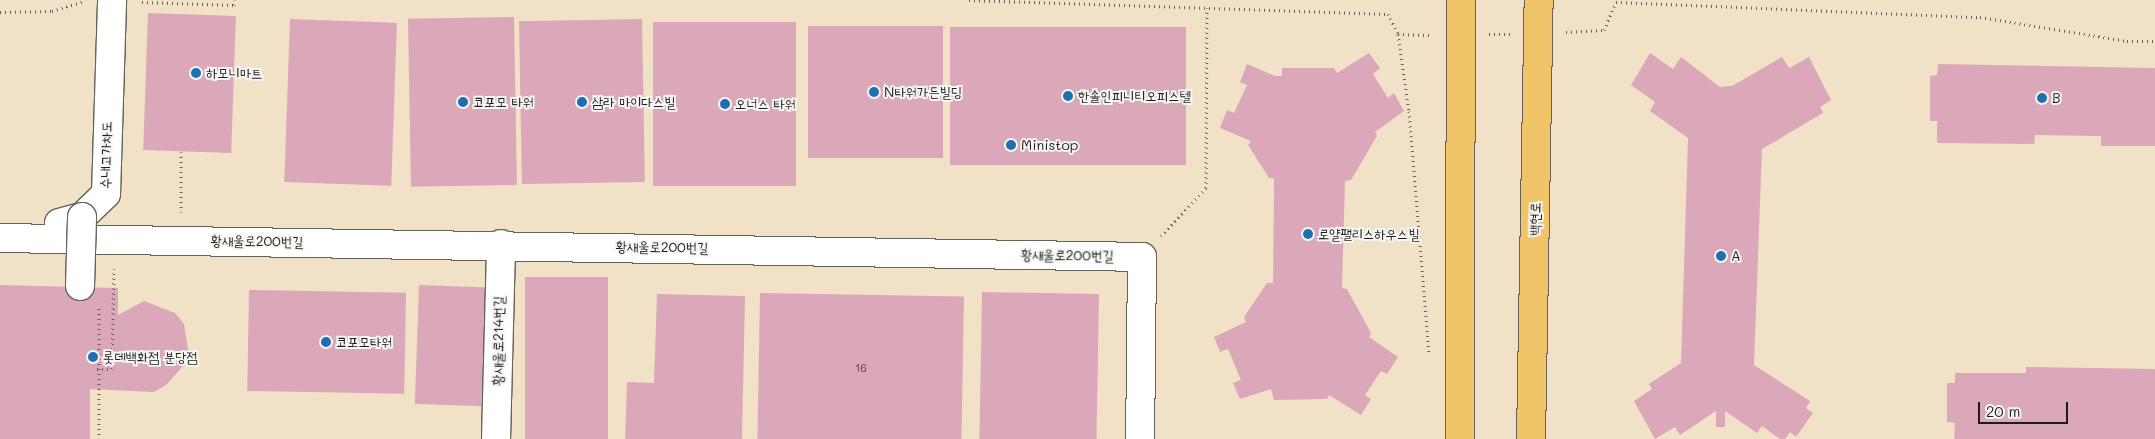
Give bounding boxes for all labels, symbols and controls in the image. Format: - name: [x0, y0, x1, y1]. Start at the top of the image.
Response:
- place label: 하모니마트: [206, 65, 262, 81]
- marker: 하모니마트: [190, 67, 202, 79]
- place label: N타워가든빌딩: [884, 84, 962, 100]
- marker: N타워가든빌딩: [868, 86, 880, 98]
- place label: 한솔인피니티오피스텔: [1078, 88, 1191, 104]
- marker: 한솔인피니티오피스텔: [1062, 90, 1074, 102]
- place label: B: [2052, 90, 2061, 106]
- marker: B: [2036, 92, 2048, 104]
- place label: 코포모 타워: [473, 94, 534, 110]
- place label: 삼라 마이다스빌: [592, 94, 675, 110]
- marker: 코포모 타워: [457, 96, 469, 108]
- marker: 삼라 마이다스빌: [576, 96, 588, 108]
- place label: 오너스 타워: [735, 96, 796, 112]
- marker: 오너스 타워: [719, 98, 731, 110]
- street label: 수내고가차도: [97, 121, 115, 189]
- place label: Ministop: [1021, 137, 1078, 153]
- marker: Ministop: [1005, 139, 1017, 151]
- street label: 백현로: [1526, 202, 1544, 236]
- place label: 로얄팰리스하우스빌: [1318, 226, 1419, 242]
- marker: 로얄팰리스하우스빌: [1302, 228, 1314, 240]
- street label: 황새울로200번길: [211, 232, 303, 250]
- street label: 황새울로200번길: [616, 238, 708, 256]
- street label: 황새울로200번길: [1021, 246, 1113, 264]
- place label: A: [1731, 248, 1741, 264]
- marker: A: [1715, 250, 1727, 262]
- street label: 황새울로214번길: [489, 296, 507, 386]
- place label: 코포모타워: [336, 334, 392, 350]
- marker: 코포모타워: [320, 336, 332, 348]
- place label: 롯데백화점 분당점: [103, 349, 198, 365]
- marker: 롯데백화점 분당점: [87, 351, 99, 363]
- house number: 16: [855, 361, 867, 375]
- scale bar: [1980, 392, 2070, 424]
- text: 20 m: [1986, 401, 2020, 421]

